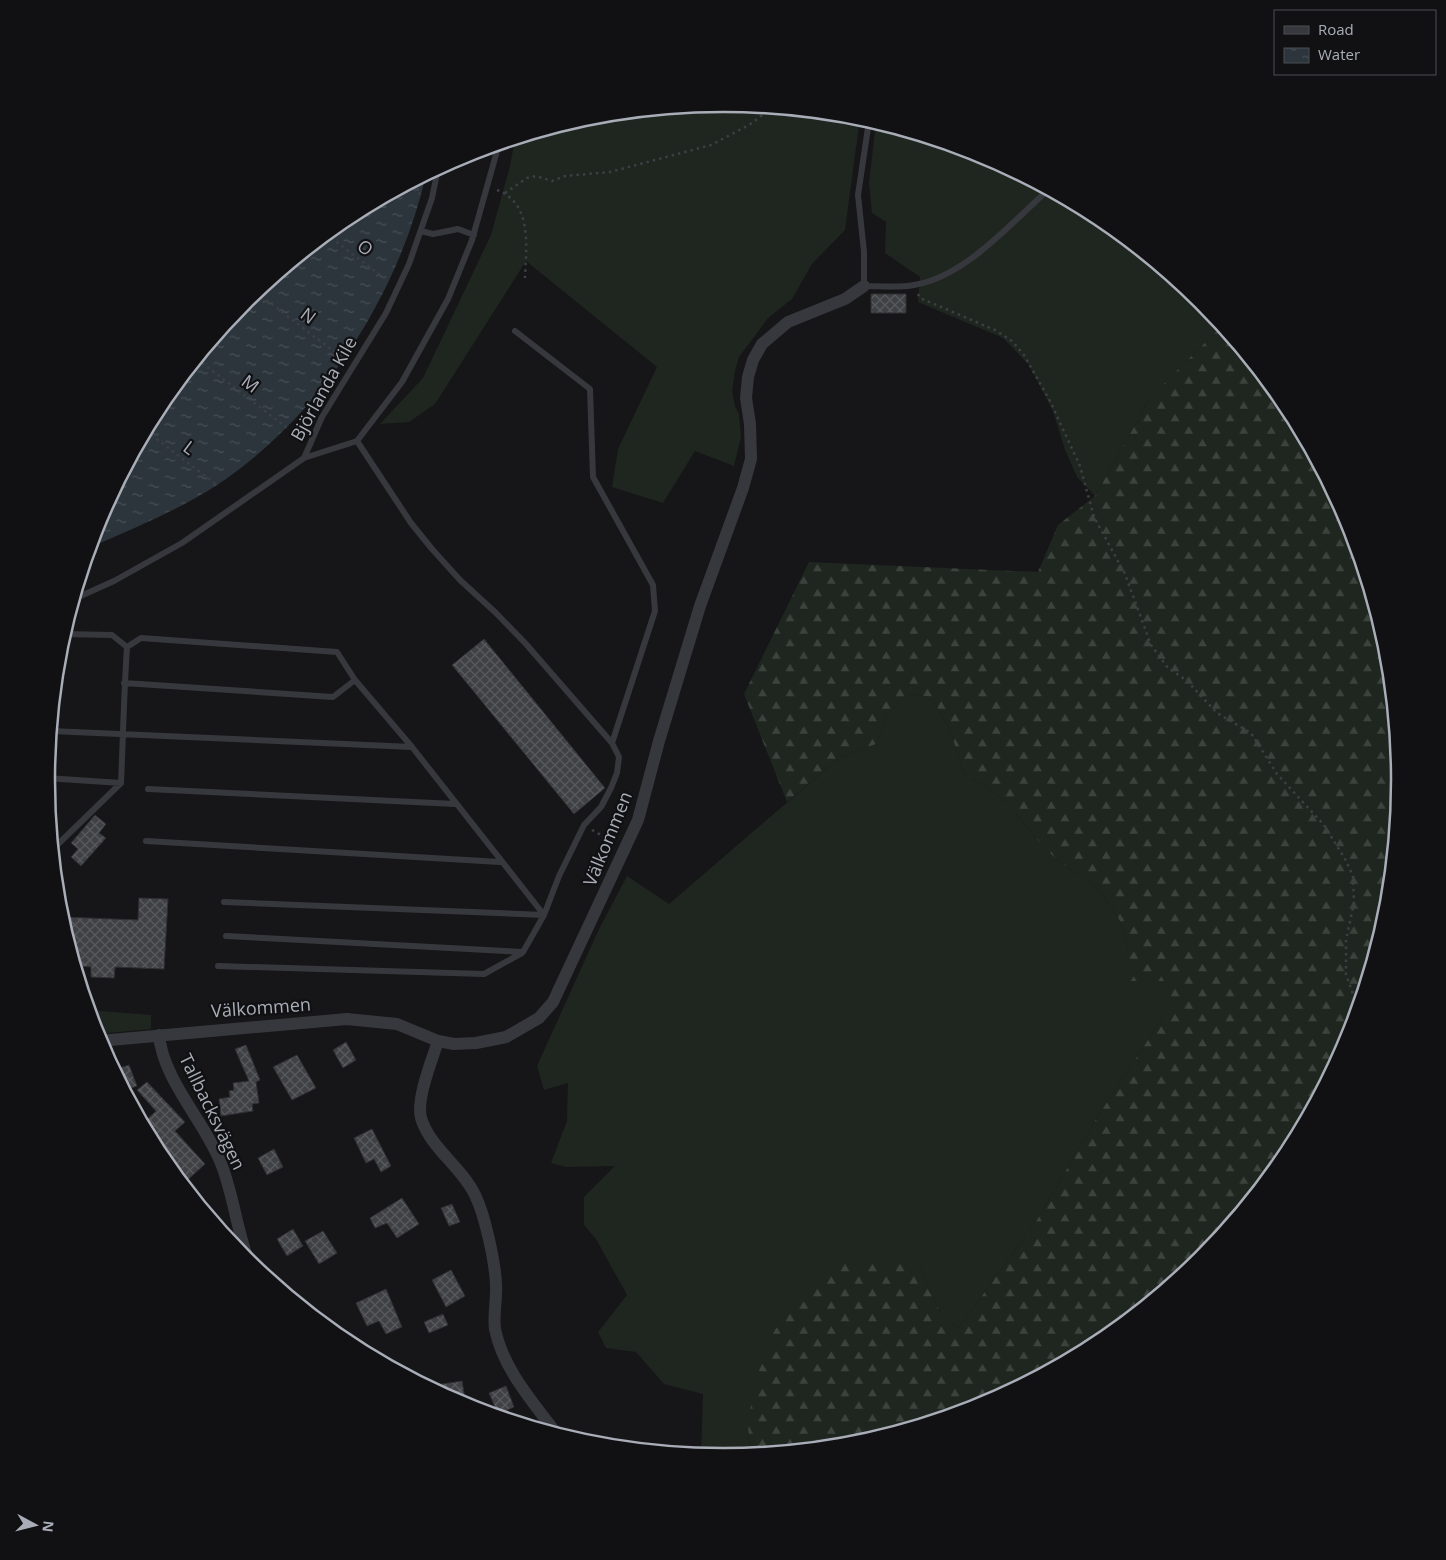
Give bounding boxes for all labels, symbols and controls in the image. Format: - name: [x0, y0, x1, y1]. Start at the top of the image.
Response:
- legend: [1274, 10, 1436, 75]
- text: Road: [1318, 19, 1354, 39]
- text: Water: [1318, 44, 1360, 64]
- street label: O: [353, 233, 378, 261]
- street label: N: [296, 302, 321, 329]
- street label: Björlanda Kile: [285, 332, 362, 445]
- street label: M: [237, 369, 264, 398]
- street label: L: [179, 435, 201, 460]
- street label: Välkommen: [577, 788, 637, 890]
- street label: Välkommen: [210, 992, 312, 1022]
- street label: Tallbacksvägen: [174, 1049, 251, 1174]
- north arrow: [10, 1500, 60, 1550]
- text: N: [38, 1520, 59, 1533]

